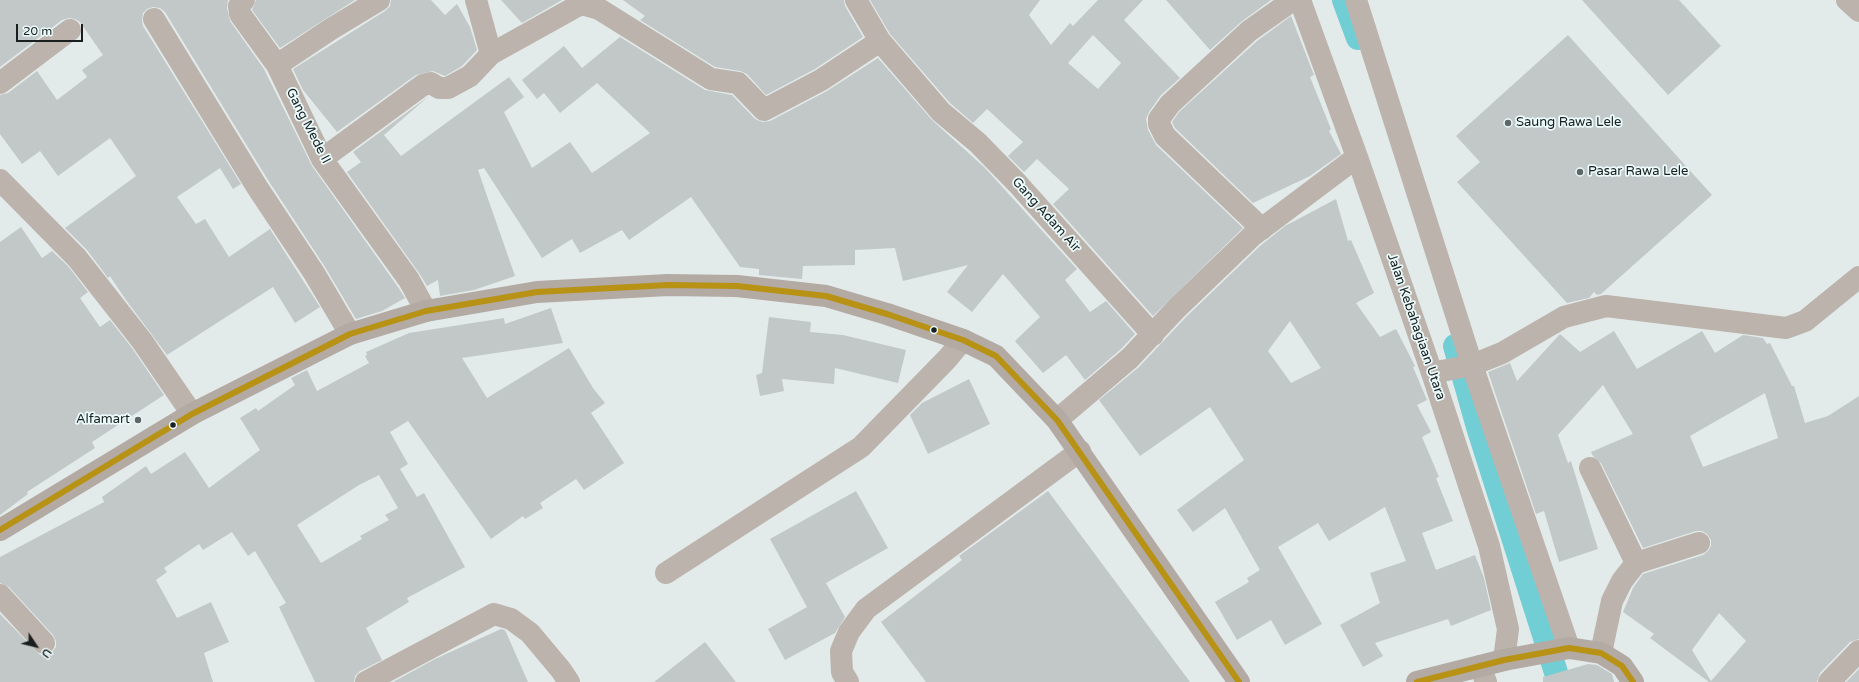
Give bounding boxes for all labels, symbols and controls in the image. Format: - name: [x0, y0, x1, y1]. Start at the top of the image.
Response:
- scale bar: [18, 16, 85, 42]
- text: 20 m: [23, 24, 52, 38]
- street label: Gang Mede II: [282, 86, 334, 166]
- place label: Saung Rawa Lele: [1516, 115, 1621, 131]
- marker: Saung Rawa Lele: [1503, 118, 1513, 128]
- place label: Pasar Rawa Lele: [1588, 164, 1688, 180]
- marker: Pasar Rawa Lele: [1575, 167, 1585, 177]
- street label: Gang Adam Air: [1008, 175, 1084, 255]
- street label: Jalan Kebahagiaan Utara: [1384, 252, 1448, 402]
- unlabelled marker: [929, 325, 939, 335]
- place label: Alfamart: [76, 412, 130, 428]
- marker: Alfamart: [133, 415, 143, 425]
- unlabelled marker: [168, 420, 178, 430]
- north arrow: [16, 626, 56, 666]
- text: U: [39, 646, 54, 660]

